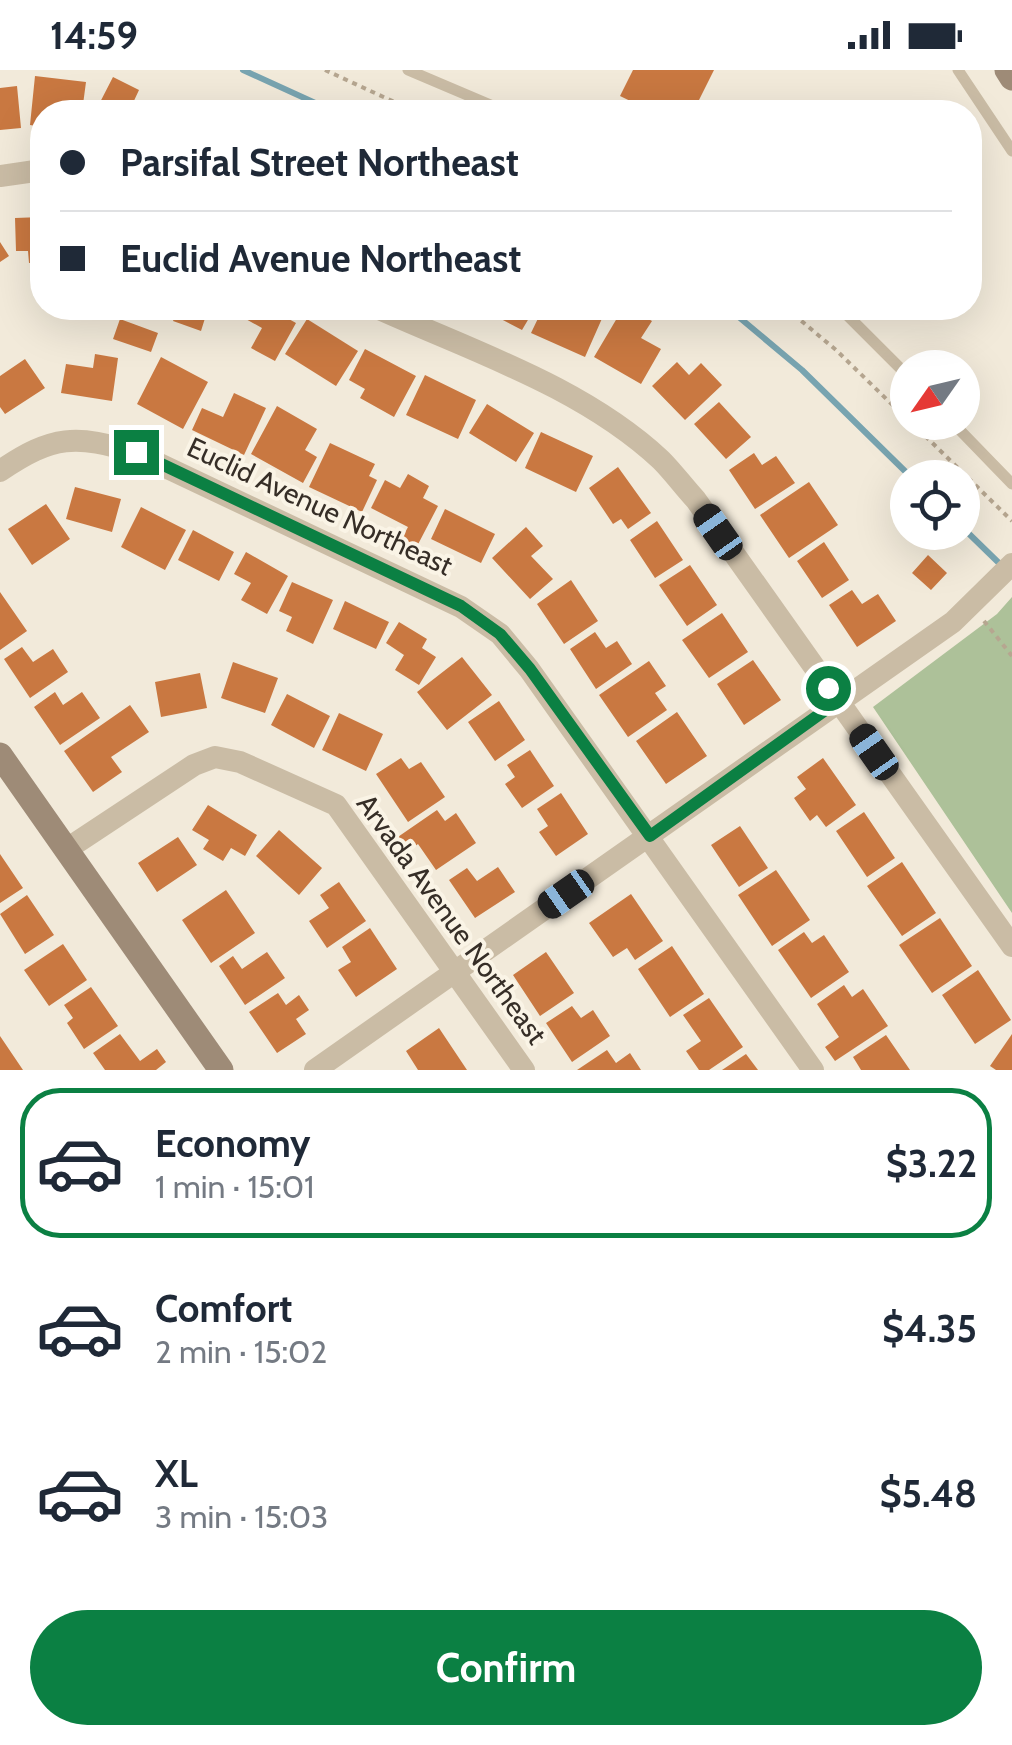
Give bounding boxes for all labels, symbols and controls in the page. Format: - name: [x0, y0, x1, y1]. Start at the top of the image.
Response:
- text: 14:59: [50, 12, 138, 59]
- text: Parsifal Street Northeast: [120, 139, 519, 186]
- text: Euclid Avenue Northeast: [120, 235, 521, 282]
- north arrow: [890, 350, 980, 440]
- map controls: [890, 350, 980, 550]
- route end: [114, 430, 159, 475]
- street label: Euclid Avenue Northeast: [182, 430, 458, 582]
- button: locate: [890, 460, 980, 550]
- car: [689, 499, 747, 565]
- route start: [806, 666, 851, 711]
- car: [845, 719, 903, 785]
- street label: Arvada Avenue Northeast: [350, 787, 554, 1051]
- car: [533, 865, 599, 923]
- icon: car: [35, 1118, 125, 1208]
- text: Economy: [155, 1120, 310, 1167]
- text: $3.22: [886, 1140, 977, 1187]
- text: 1 min · 15:01: [155, 1167, 315, 1206]
- icon: car: [35, 1283, 125, 1373]
- text: Comfort: [155, 1285, 292, 1332]
- text: $4.35: [882, 1305, 977, 1352]
- text: 2 min · 15:02: [155, 1332, 327, 1371]
- icon: car: [35, 1448, 125, 1538]
- text: XL: [155, 1450, 198, 1497]
- text: $5.48: [880, 1470, 977, 1517]
- text: 3 min · 15:03: [155, 1497, 328, 1536]
- button: Confirm: [30, 1610, 982, 1725]

